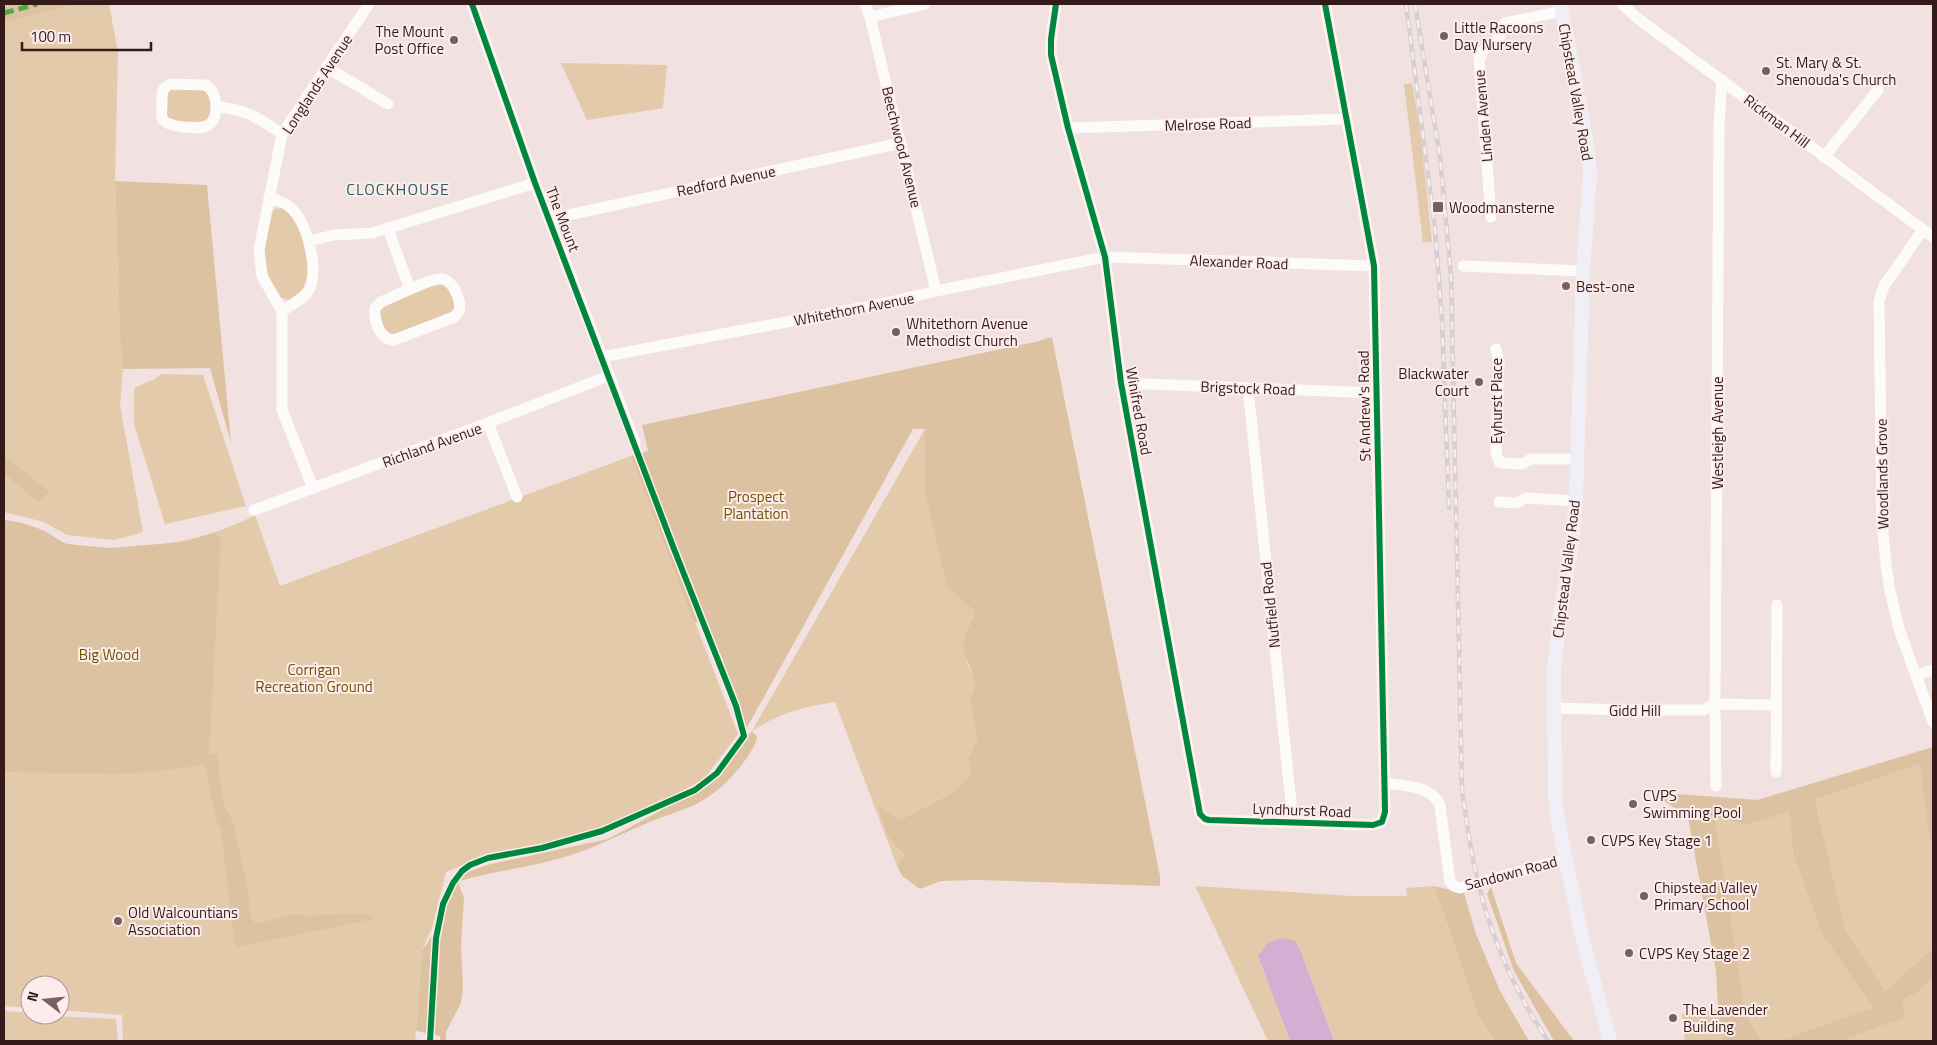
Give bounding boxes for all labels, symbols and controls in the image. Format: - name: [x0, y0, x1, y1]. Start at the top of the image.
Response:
- place label: Little Racoons Day Nursery: [1454, 16, 1543, 56]
- scale bar: [22, 20, 151, 52]
- place label: The Mount Post Office: [375, 20, 445, 60]
- street label: Chipstead Valley Road: [1553, 21, 1599, 163]
- text: 100 m: [30, 25, 71, 48]
- street label: Longlands Avenue: [276, 30, 358, 138]
- marker: Little Racoons Day Nursery: [1438, 30, 1450, 42]
- marker: The Mount Post Office: [448, 34, 460, 46]
- place label: St. Mary & St. Shenouda's Church: [1776, 51, 1896, 91]
- marker: St. Mary & St. Shenouda's Church: [1760, 65, 1772, 77]
- street label: Linden Avenue: [1468, 69, 1498, 163]
- street label: Beechwood Avenue: [876, 84, 928, 210]
- street label: Rickman Hill: [1739, 88, 1815, 154]
- street label: Melrose Road: [1164, 111, 1252, 137]
- street label: Redford Avenue: [674, 159, 778, 203]
- district label: CLOCKHOUSE: [346, 177, 450, 201]
- street label: The Mount: [540, 183, 586, 256]
- place label: Woodmansterne: [1449, 196, 1555, 219]
- marker: Woodmansterne: [1431, 200, 1445, 214]
- street label: Alexander Road: [1189, 249, 1289, 275]
- place label: Best-one: [1576, 275, 1635, 298]
- marker: Best-one: [1560, 280, 1572, 292]
- street label: Whitethorn Avenue: [792, 286, 916, 332]
- place label: Whitethorn Avenue Methodist Church: [906, 312, 1028, 352]
- marker: Whitethorn Avenue Methodist Church: [890, 326, 902, 338]
- street label: St Andrew's Road: [1352, 350, 1376, 462]
- street label: Eyhurst Place: [1485, 358, 1508, 444]
- place label: Blackwater Court: [1398, 362, 1470, 402]
- street label: Winifred Road: [1120, 365, 1158, 457]
- street label: Brigstock Road: [1200, 375, 1296, 401]
- marker: Blackwater Court: [1473, 376, 1485, 388]
- street label: Westleigh Avenue: [1706, 376, 1729, 490]
- street label: Richland Avenue: [379, 416, 485, 474]
- street label: Woodlands Grove: [1870, 418, 1894, 530]
- park label: Prospect Plantation: [723, 485, 789, 525]
- street label: Chipstead Valley Road: [1546, 499, 1586, 639]
- street label: Nutfield Road: [1254, 561, 1286, 649]
- park label: Big Wood: [79, 643, 139, 666]
- park label: Corrigan Recreation Ground: [255, 658, 373, 698]
- street label: Gidd Hill: [1609, 699, 1661, 722]
- place label: CVPS Swimming Pool: [1643, 784, 1741, 824]
- street label: Lyndhurst Road: [1252, 797, 1352, 823]
- marker: CVPS Swimming Pool: [1627, 798, 1639, 810]
- place label: CVPS Key Stage 1: [1601, 829, 1712, 852]
- marker: CVPS Key Stage 1: [1585, 834, 1597, 846]
- street label: Sandown Road: [1462, 850, 1560, 896]
- place label: Chipstead Valley Primary School: [1654, 876, 1757, 916]
- marker: Chipstead Valley Primary School: [1638, 890, 1650, 902]
- place label: Old Walcountians Association: [128, 901, 238, 941]
- marker: Old Walcountians Association: [112, 915, 124, 927]
- place label: CVPS Key Stage 2: [1639, 942, 1750, 965]
- marker: CVPS Key Stage 2: [1623, 947, 1635, 959]
- north arrow: [20, 975, 70, 1025]
- text: N: [21, 989, 43, 1004]
- place label: The Lavender Building: [1683, 998, 1768, 1038]
- marker: The Lavender Building: [1667, 1012, 1679, 1024]

